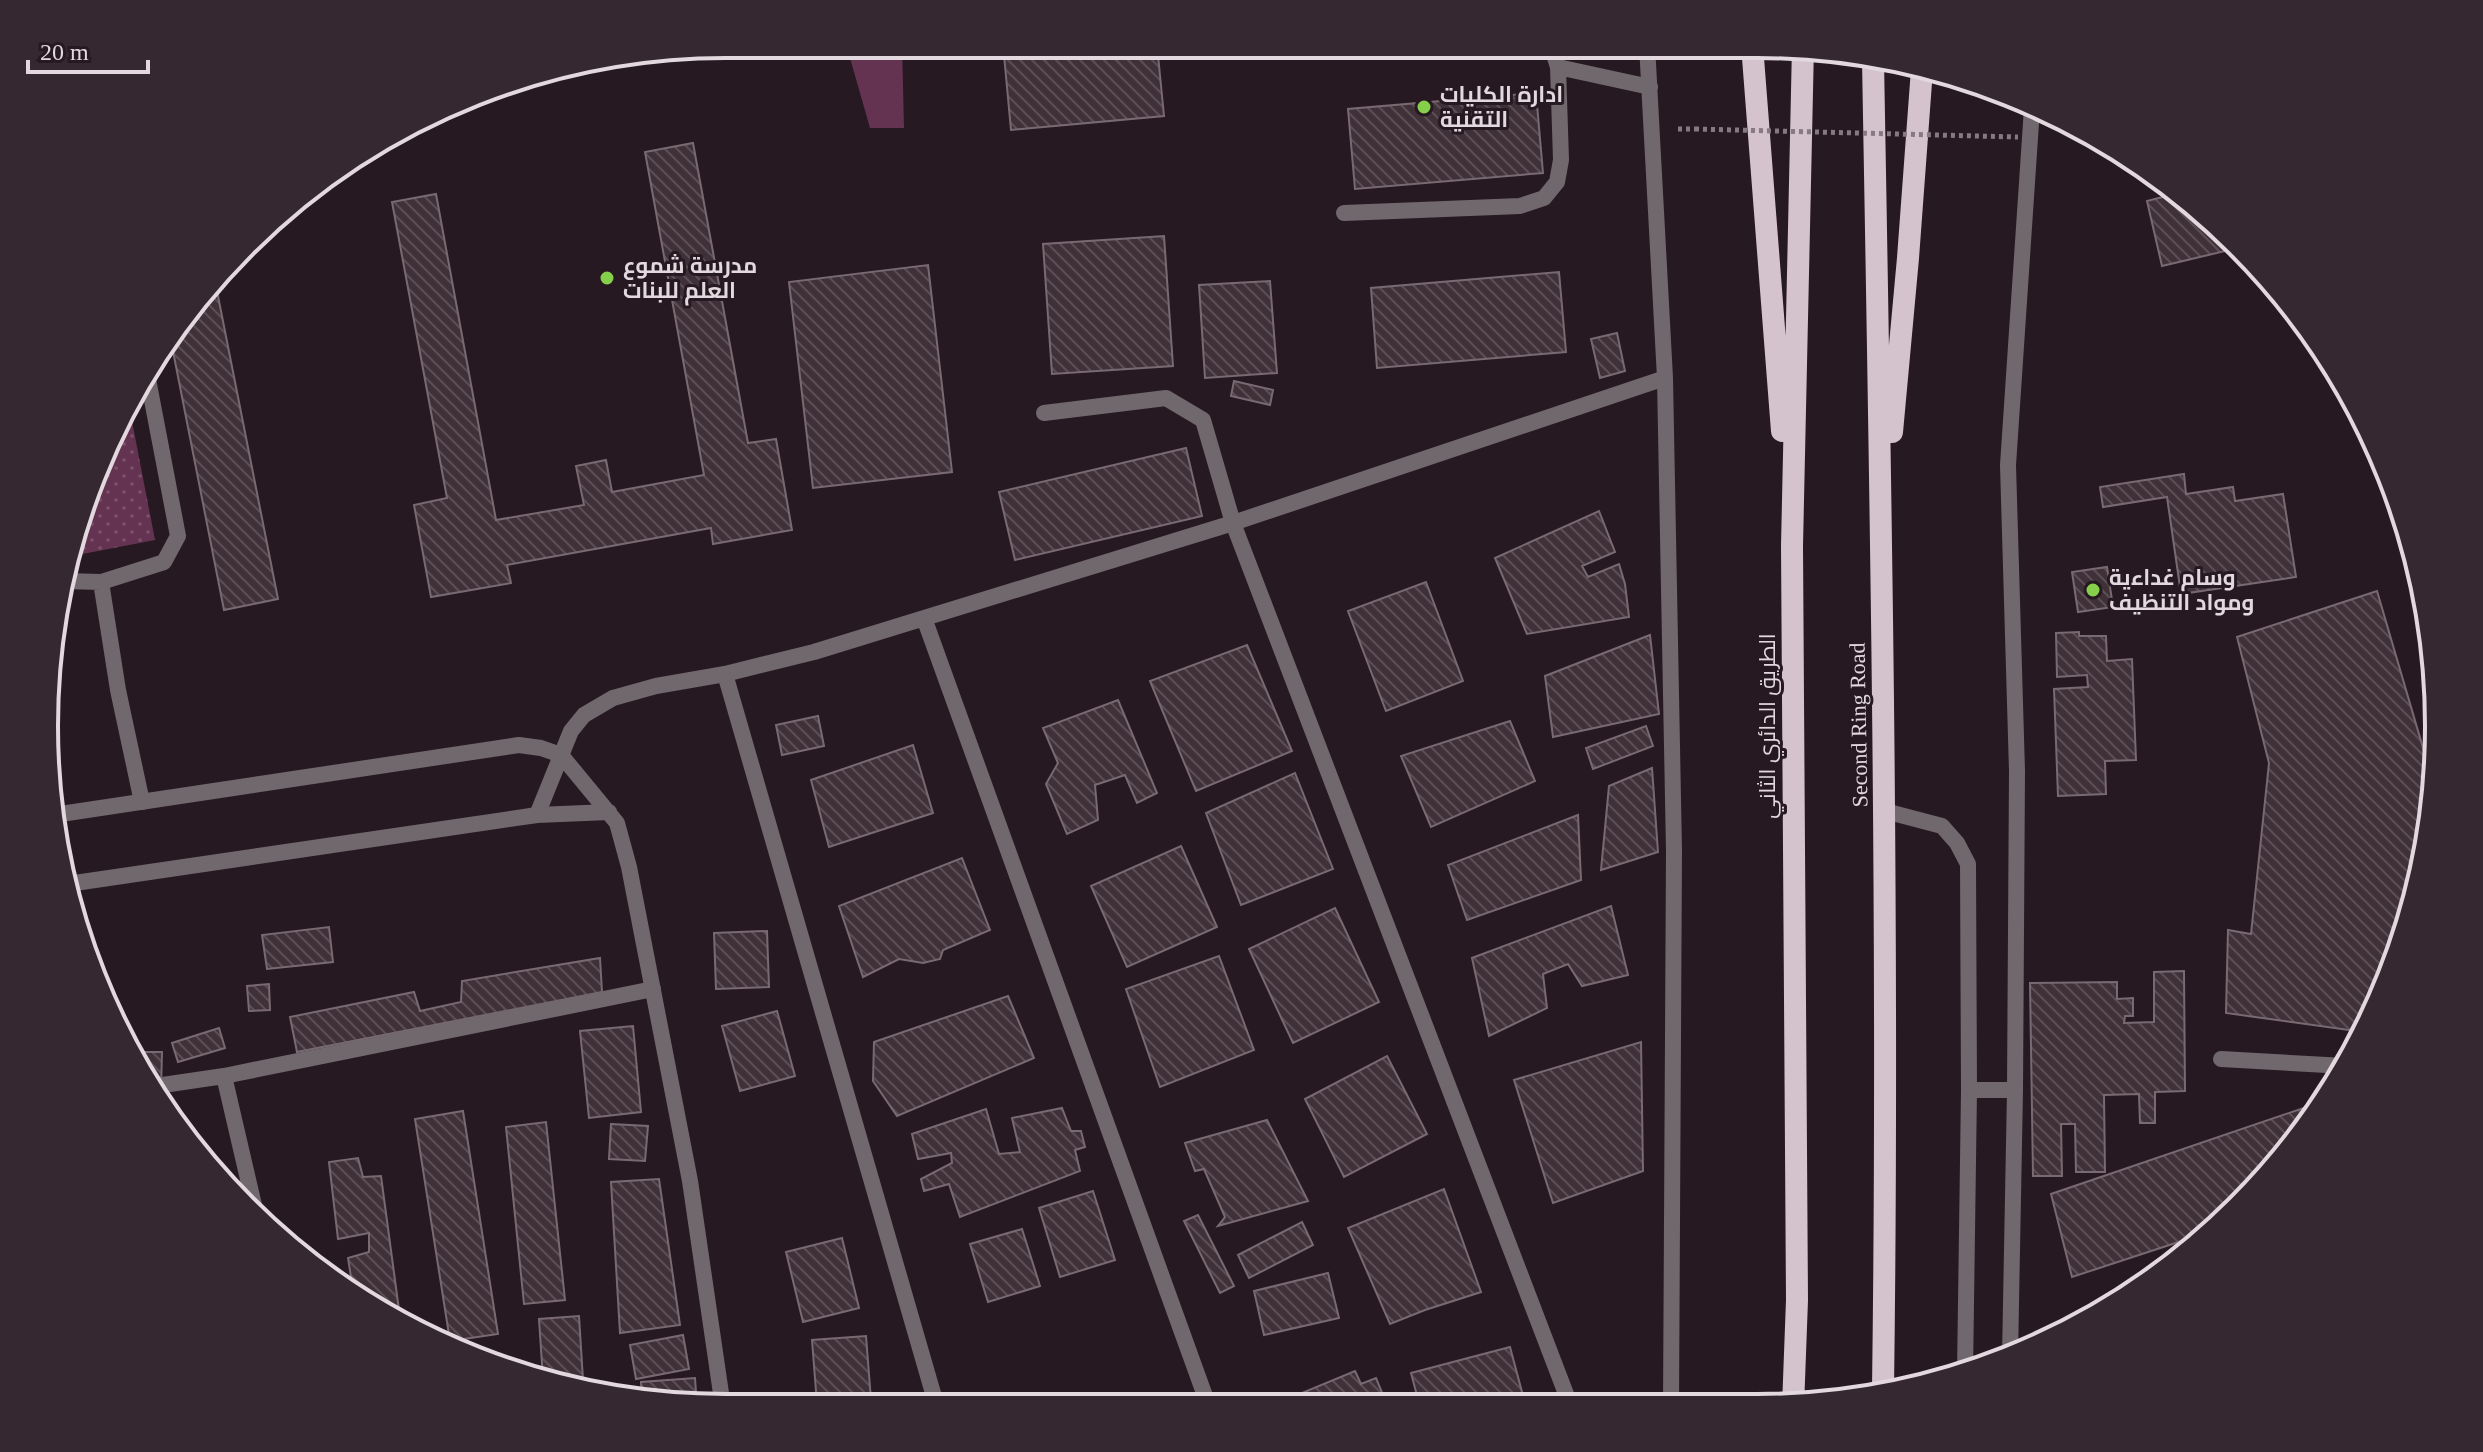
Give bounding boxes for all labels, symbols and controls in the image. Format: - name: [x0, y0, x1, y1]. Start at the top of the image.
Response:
- scale bar: [28, 24, 148, 74]
- text: 20 m: [40, 39, 89, 65]
- place label: ادارة الكليات التقنية: [1440, 82, 1563, 132]
- marker: ادارة الكليات التقنية: [1415, 98, 1433, 116]
- place label: مدرسة شموع العلم للبنات: [623, 253, 757, 306]
- marker: مدرسة شموع العلم للبنات: [598, 269, 616, 287]
- place label: وسام غداءية ومواد التنظيف: [2109, 565, 2254, 616]
- marker: وسام غداءية ومواد التنظيف: [2084, 581, 2102, 599]
- street label: الطريق الدائري الثاني: [1755, 633, 1784, 819]
- street label: Second Ring Road: [1845, 642, 1872, 808]

